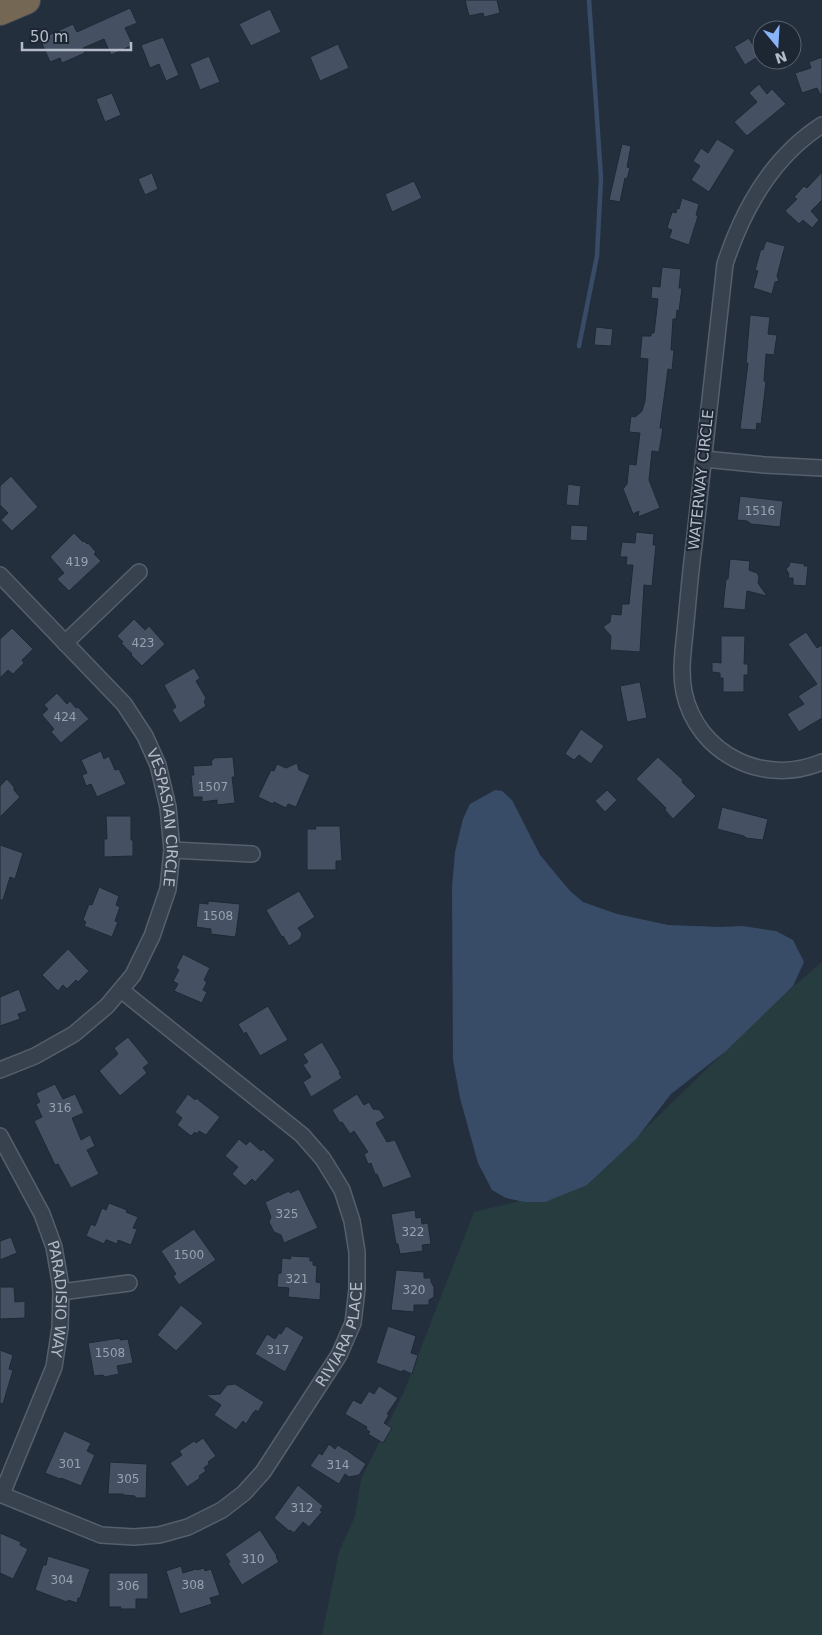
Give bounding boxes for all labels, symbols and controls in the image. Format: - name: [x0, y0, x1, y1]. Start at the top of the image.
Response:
- scale bar: [22, 20, 131, 52]
- north arrow: [752, 20, 802, 70]
- text: 50 m: [30, 28, 68, 46]
- text: N: [773, 48, 789, 67]
- street label: WATERWAY CIRCLE: [685, 409, 717, 551]
- house number: 1516: [745, 504, 775, 518]
- house number: 419: [66, 555, 88, 569]
- house number: 423: [132, 636, 154, 650]
- house number: 424: [54, 710, 76, 724]
- street label: VESPASIAN CIRCLE: [143, 745, 181, 888]
- house number: 1507: [198, 780, 228, 794]
- house number: 1508: [203, 909, 233, 923]
- house number: 316: [49, 1101, 71, 1115]
- house number: 325: [276, 1207, 298, 1221]
- house number: 322: [402, 1225, 424, 1239]
- street label: PARADISIO WAY: [43, 1238, 70, 1359]
- house number: 1500: [174, 1248, 204, 1262]
- house number: 321: [286, 1272, 308, 1286]
- street label: RIVIARA PLACE: [312, 1282, 366, 1390]
- house number: 320: [403, 1283, 425, 1297]
- house number: 317: [267, 1343, 289, 1357]
- house number: 1508: [95, 1346, 125, 1360]
- house number: 301: [59, 1457, 81, 1471]
- house number: 314: [327, 1458, 349, 1472]
- house number: 305: [117, 1472, 139, 1486]
- house number: 312: [291, 1501, 313, 1515]
- house number: 310: [242, 1552, 264, 1566]
- house number: 304: [51, 1573, 73, 1587]
- house number: 308: [182, 1578, 204, 1592]
- house number: 306: [117, 1579, 139, 1593]

